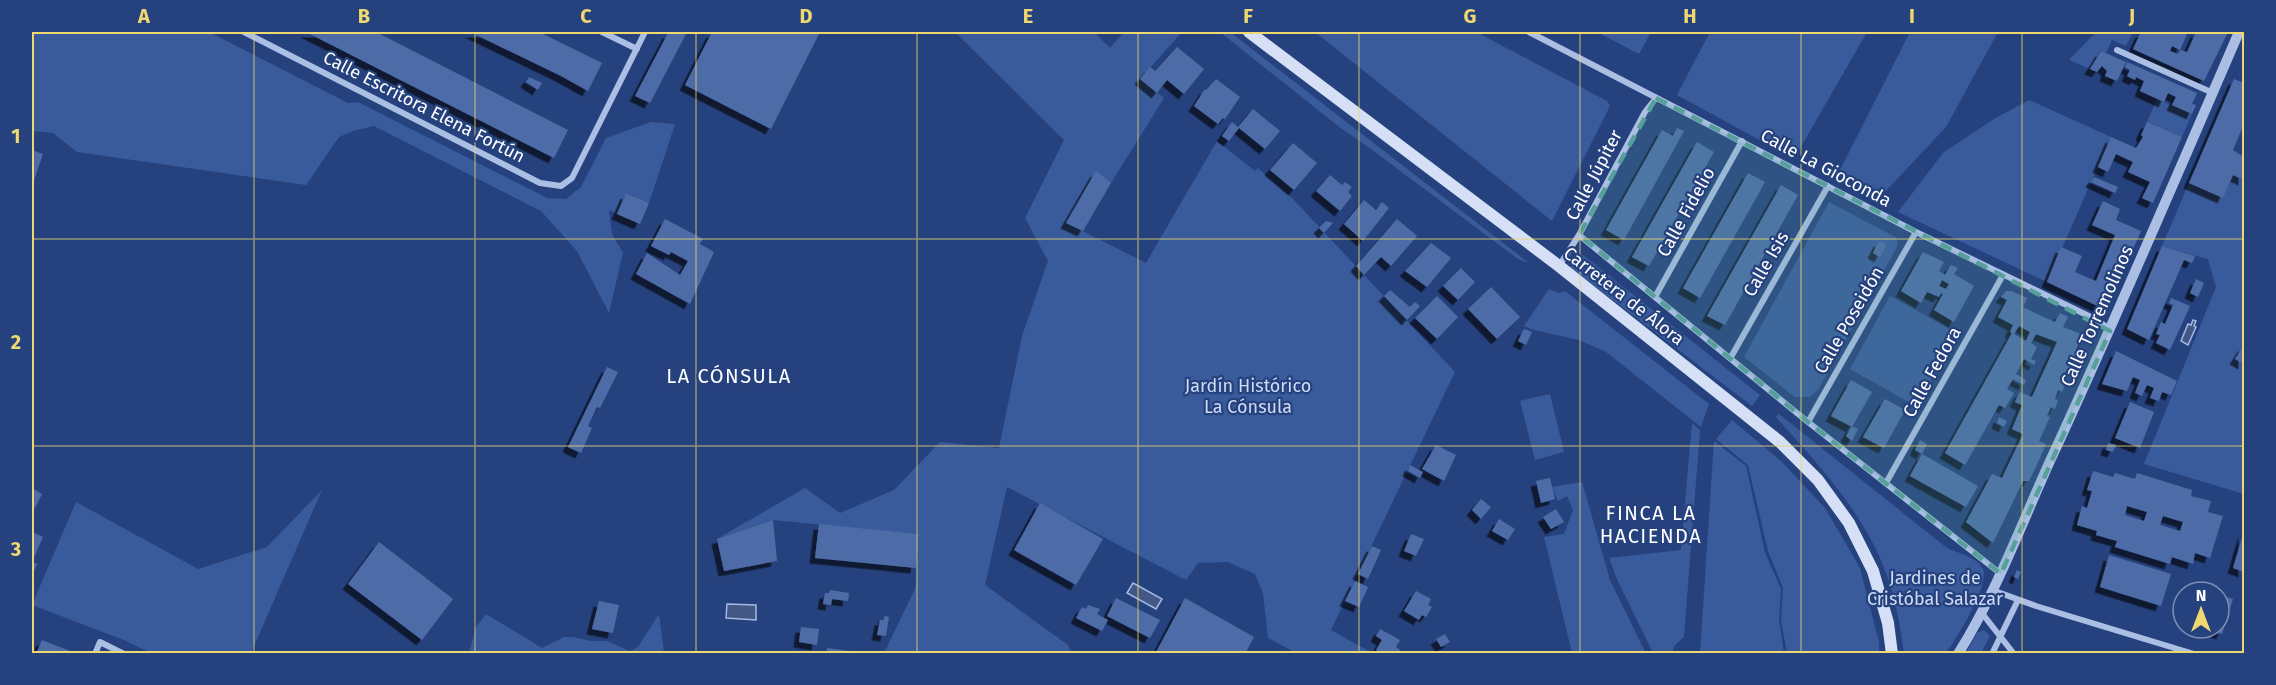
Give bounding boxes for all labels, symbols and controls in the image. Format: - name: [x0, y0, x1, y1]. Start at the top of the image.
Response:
- text: A: [137, 4, 151, 28]
- text: B: [358, 4, 370, 28]
- text: C: [580, 4, 592, 28]
- text: D: [799, 4, 813, 28]
- text: E: [1023, 4, 1033, 28]
- text: F: [1243, 4, 1253, 28]
- text: G: [1464, 4, 1476, 28]
- text: H: [1683, 4, 1697, 28]
- text: I: [1909, 4, 1915, 28]
- text: J: [2128, 4, 2135, 28]
- street label: Calle Escritora Elena Fortún: [319, 46, 529, 168]
- text: 1: [11, 124, 21, 148]
- street label: Calle La Gioconda: [1757, 124, 1895, 212]
- street label: Calle Júpiter: [1561, 126, 1627, 224]
- street label: Calle Fidelio: [1652, 163, 1720, 261]
- street label: Calle Isis: [1739, 227, 1793, 301]
- street label: Carretera de Álora: [1559, 241, 1689, 350]
- street label: Calle Torremolinos: [2056, 242, 2138, 390]
- street label: Calle Poseidón: [1809, 262, 1889, 378]
- street label: Calle Fedora: [1898, 323, 1966, 421]
- text: 2: [11, 330, 21, 354]
- district label: LA CÓNSULA: [666, 364, 792, 388]
- park label: Jardín Histórico La Cónsula: [1185, 375, 1311, 418]
- district label: FINCA LA HACIENDA: [1600, 501, 1702, 548]
- text: 3: [10, 537, 21, 561]
- park label: Jardines de Cristóbal Salazar: [1867, 567, 2003, 610]
- north arrow: [2171, 580, 2231, 640]
- text: N: [2196, 586, 2206, 605]

